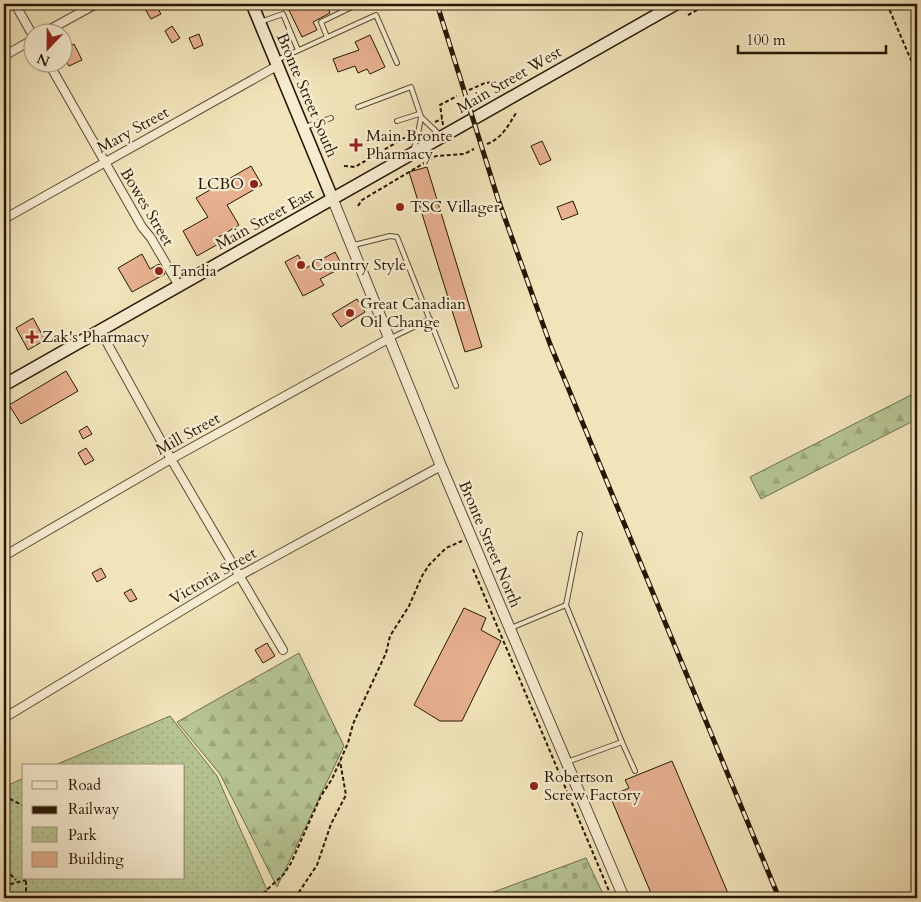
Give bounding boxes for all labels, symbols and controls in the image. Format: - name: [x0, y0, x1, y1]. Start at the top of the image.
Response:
- north arrow: [22, 22, 72, 72]
- scale bar: [738, 22, 886, 54]
- street label: Bronte Street South: [271, 29, 343, 161]
- text: 100 m: [746, 30, 786, 50]
- street label: Main Street West: [452, 41, 566, 119]
- text: N: [34, 49, 53, 71]
- street label: Mary Street: [93, 101, 173, 159]
- place label: Main Bronte Pharmacy: [366, 125, 453, 165]
- marker: Main Bronte Pharmacy: [350, 139, 362, 151]
- street label: Bowes Street: [115, 164, 179, 250]
- place label: LCBO: [197, 173, 244, 195]
- marker: LCBO: [248, 178, 260, 190]
- street label: Main Street East: [212, 183, 318, 255]
- place label: TSC Villager: [410, 196, 500, 218]
- marker: TSC Villager: [394, 201, 406, 213]
- place label: Country Style: [311, 254, 406, 276]
- marker: Country Style: [295, 259, 307, 271]
- place label: Tandia: [169, 260, 217, 282]
- marker: Tandia: [153, 265, 165, 277]
- place label: Great Canadian Oil Change: [360, 293, 466, 333]
- marker: Great Canadian Oil Change: [344, 307, 356, 319]
- place label: Zak's Pharmacy: [42, 326, 150, 348]
- marker: Zak's Pharmacy: [26, 331, 38, 343]
- street label: Mill Street: [152, 407, 224, 461]
- street label: Bronte Street North: [453, 477, 527, 611]
- street label: Victoria Street: [165, 542, 261, 610]
- legend: [22, 764, 185, 880]
- place label: Robertson Screw Factory: [544, 766, 641, 806]
- text: Road: [68, 775, 101, 795]
- marker: Robertson Screw Factory: [528, 780, 540, 792]
- text: Railway: [68, 799, 119, 819]
- text: Park: [68, 825, 97, 845]
- text: Building: [68, 849, 124, 869]

